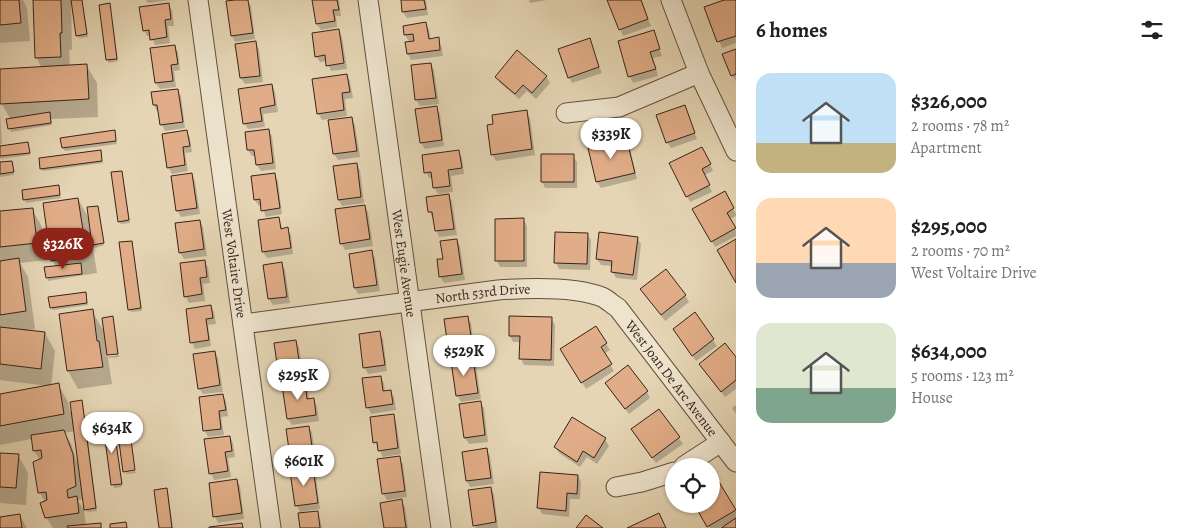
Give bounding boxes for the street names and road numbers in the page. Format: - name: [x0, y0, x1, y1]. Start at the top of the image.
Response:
- street label: West Voltaire Drive: [217, 207, 251, 319]
- street label: West Eugie Avenue: [387, 207, 421, 319]
- street label: North 53rd Drive: [434, 279, 531, 308]
- street label: West Joan De Arc Avenue: [620, 316, 722, 441]

